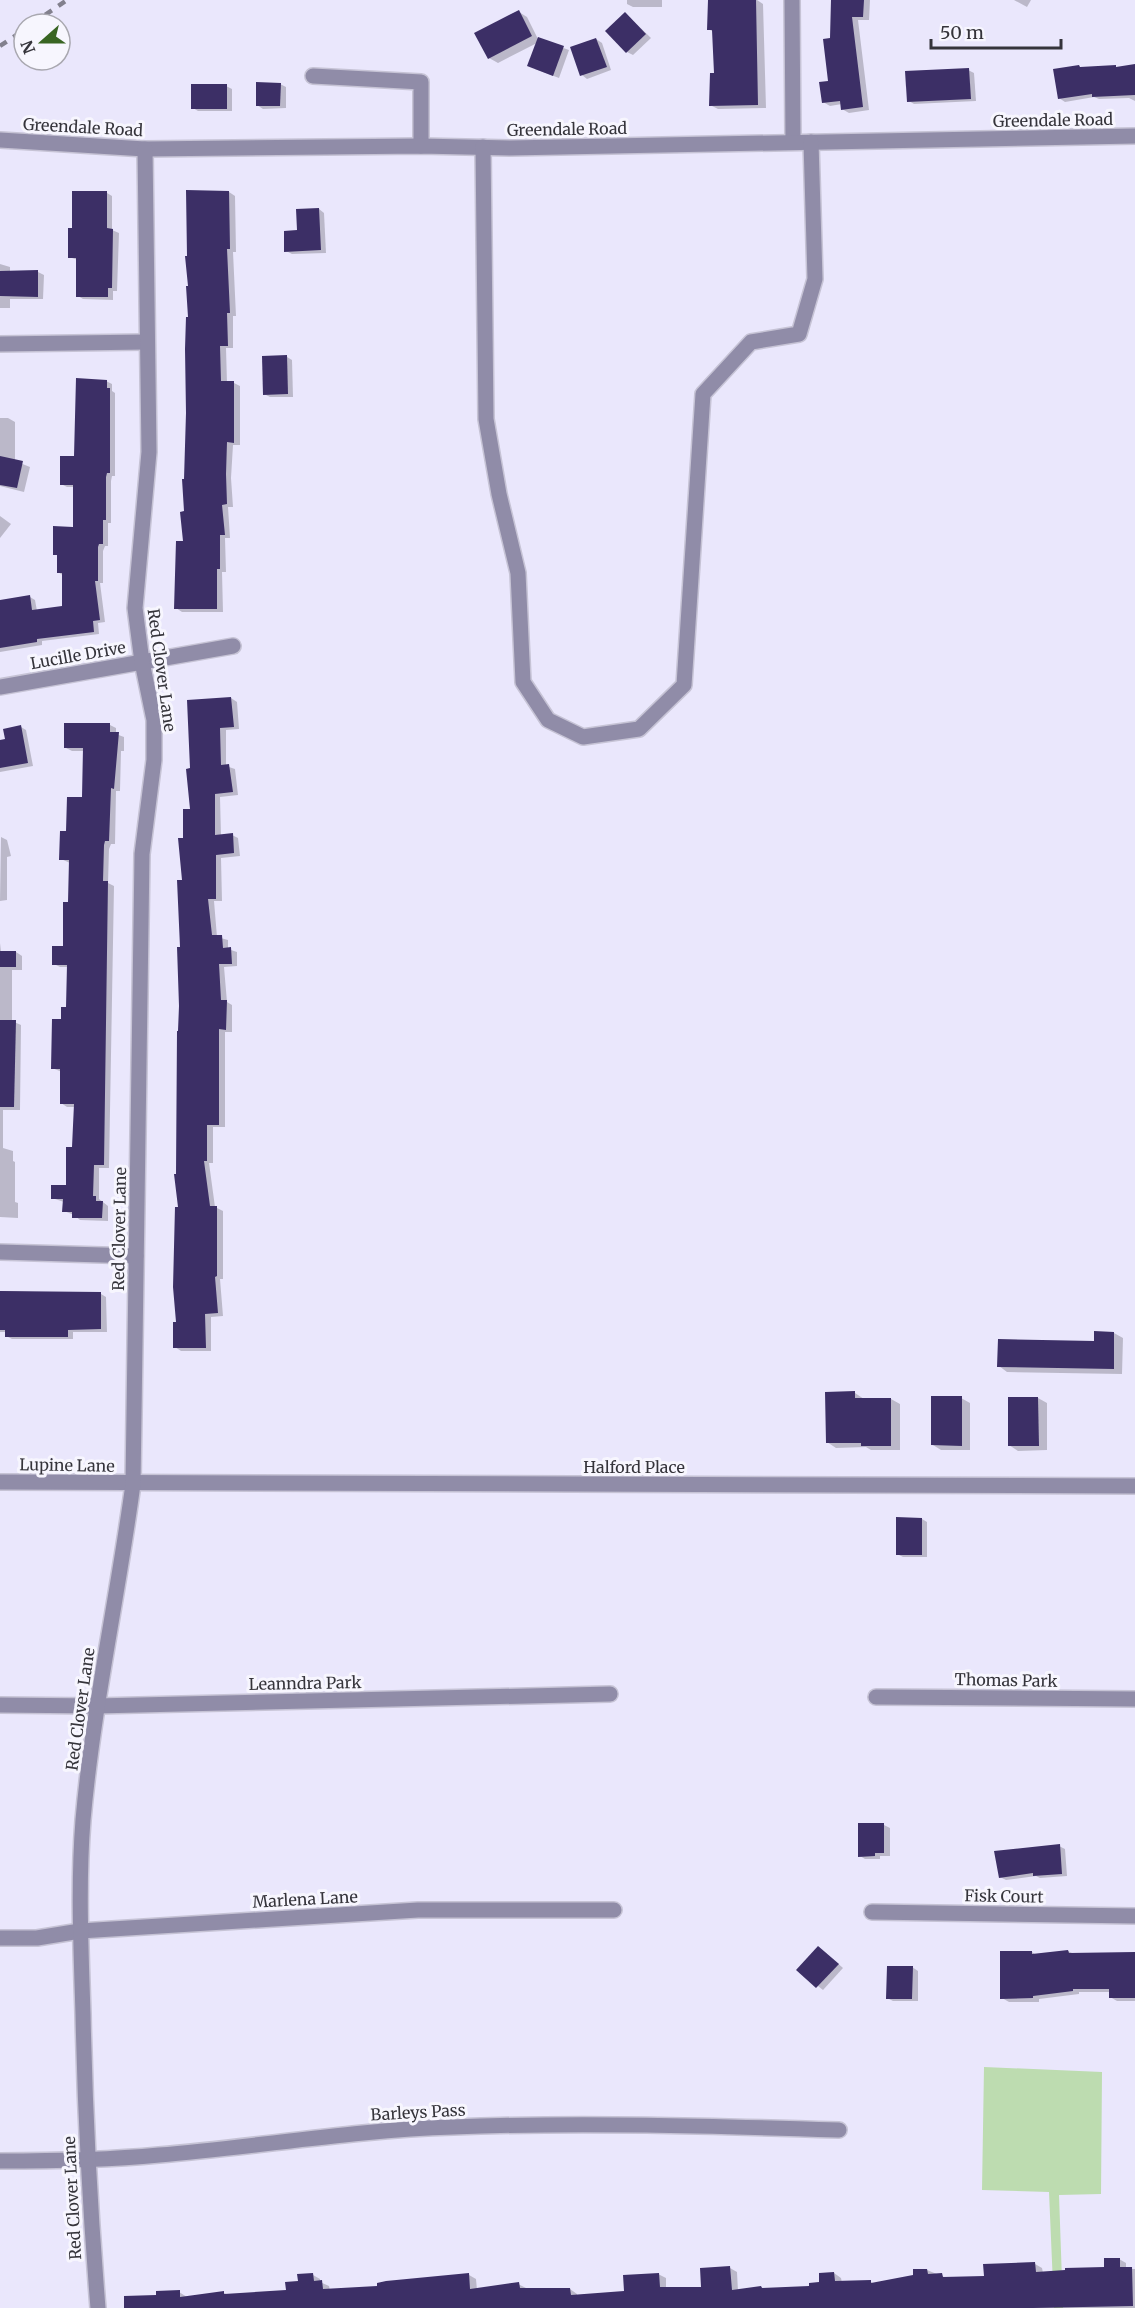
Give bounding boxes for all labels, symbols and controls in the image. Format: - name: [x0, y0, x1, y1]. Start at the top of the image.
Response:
- north arrow: [12, 12, 72, 72]
- scale bar: [931, 12, 1062, 50]
- text: 50 m: [940, 21, 984, 44]
- text: N: [16, 38, 40, 57]
- street label: Greendale Road: [993, 109, 1114, 131]
- street label: Greendale Road: [22, 114, 144, 140]
- street label: Greendale Road: [507, 118, 628, 140]
- street label: Red Clover Lane: [143, 607, 181, 733]
- street label: Lucille Drive: [29, 637, 127, 673]
- street label: Red Clover Lane: [108, 1167, 130, 1291]
- street label: Lupine Lane: [19, 1454, 115, 1476]
- street label: Halford Place: [583, 1457, 685, 1477]
- street label: Red Clover Lane: [61, 1646, 99, 1772]
- street label: Thomas Park: [954, 1669, 1058, 1691]
- street label: Leanndra Park: [248, 1672, 362, 1694]
- street label: Fisk Court: [964, 1885, 1045, 1907]
- street label: Marlena Lane: [252, 1886, 358, 1912]
- street label: Barleys Pass: [370, 2100, 466, 2124]
- street label: Red Clover Lane: [59, 2136, 85, 2260]

